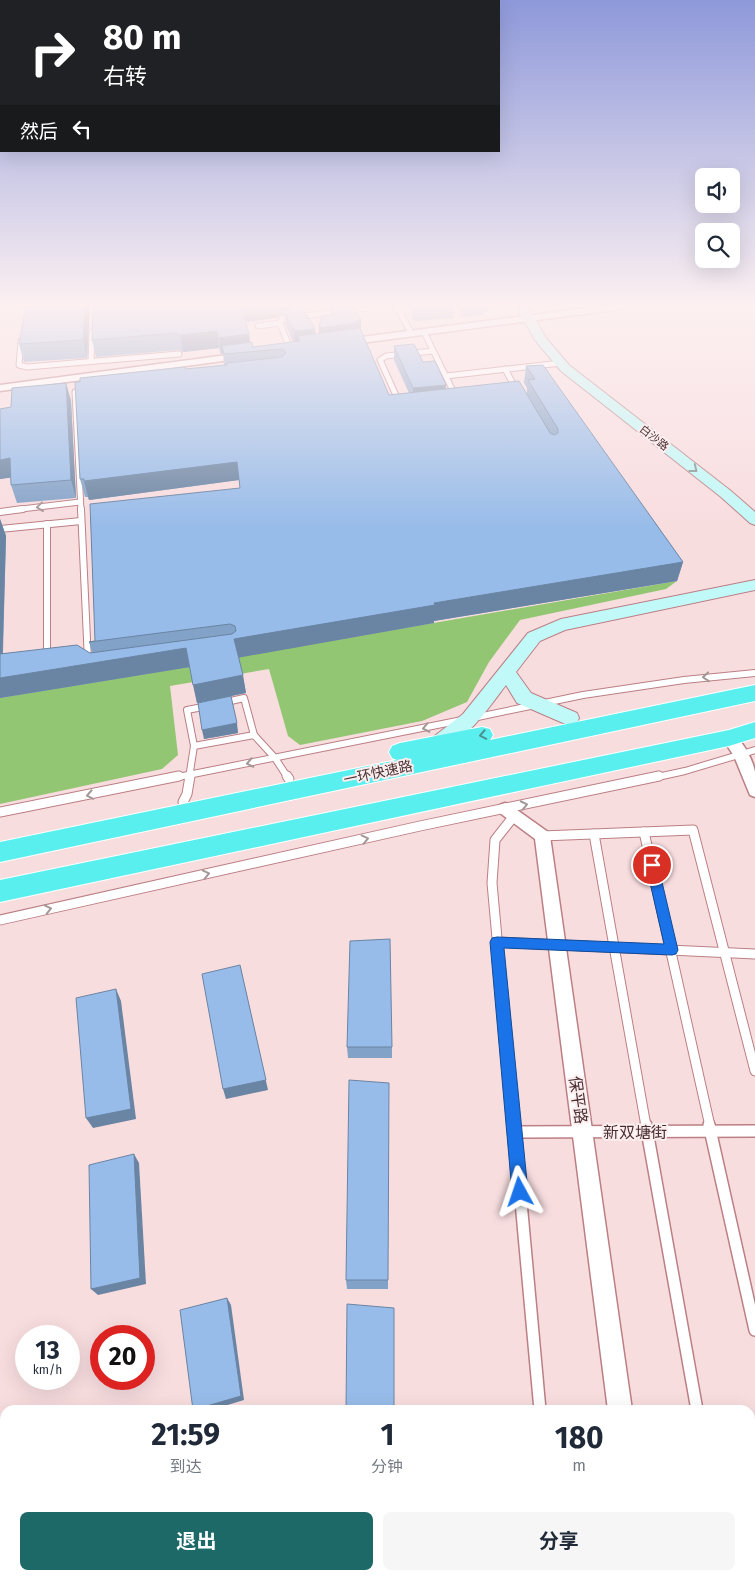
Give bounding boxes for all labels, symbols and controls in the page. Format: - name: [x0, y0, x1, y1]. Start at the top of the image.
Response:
- text: 80 m: [103, 16, 182, 58]
- icon: right: [20, 20, 85, 85]
- text: 右转: [103, 63, 147, 90]
- icon: left: [68, 115, 96, 143]
- text: 然后: [20, 120, 58, 143]
- map controls: [695, 168, 740, 268]
- button: sound: [695, 168, 740, 213]
- button: search: [695, 223, 740, 268]
- street label: 白沙路: [637, 423, 671, 453]
- one-way arrow: [688, 464, 697, 472]
- one-way arrow: [36, 501, 44, 512]
- one-way arrow: [702, 672, 710, 683]
- one-way arrow: [422, 722, 431, 733]
- one-way arrow: [479, 729, 487, 739]
- street label: 一环快速路: [342, 757, 414, 789]
- one-way arrow: [245, 758, 254, 768]
- one-way arrow: [86, 789, 95, 799]
- one-way arrow: [519, 800, 528, 811]
- one-way arrow: [360, 834, 369, 845]
- pin: [631, 844, 673, 886]
- icon: arrive: [638, 851, 666, 879]
- one-way arrow: [202, 869, 211, 880]
- one-way arrow: [43, 904, 52, 915]
- street label: 保平路: [565, 1075, 591, 1125]
- street label: 新双塘街: [603, 1123, 667, 1142]
- position arrow: [493, 1165, 545, 1217]
- speed limit sign: 20: [90, 1325, 155, 1390]
- text: 13: [35, 1336, 60, 1366]
- text: km/h: [33, 1363, 62, 1377]
- text: 21:59: [151, 1417, 220, 1453]
- text: 1: [380, 1417, 394, 1453]
- text: 180: [555, 1420, 604, 1456]
- text: m: [572, 1456, 586, 1475]
- text: 到达: [170, 1457, 202, 1476]
- text: 分钟: [371, 1457, 403, 1476]
- button: 退出: [20, 1512, 373, 1570]
- button: 分享: [383, 1512, 735, 1570]

